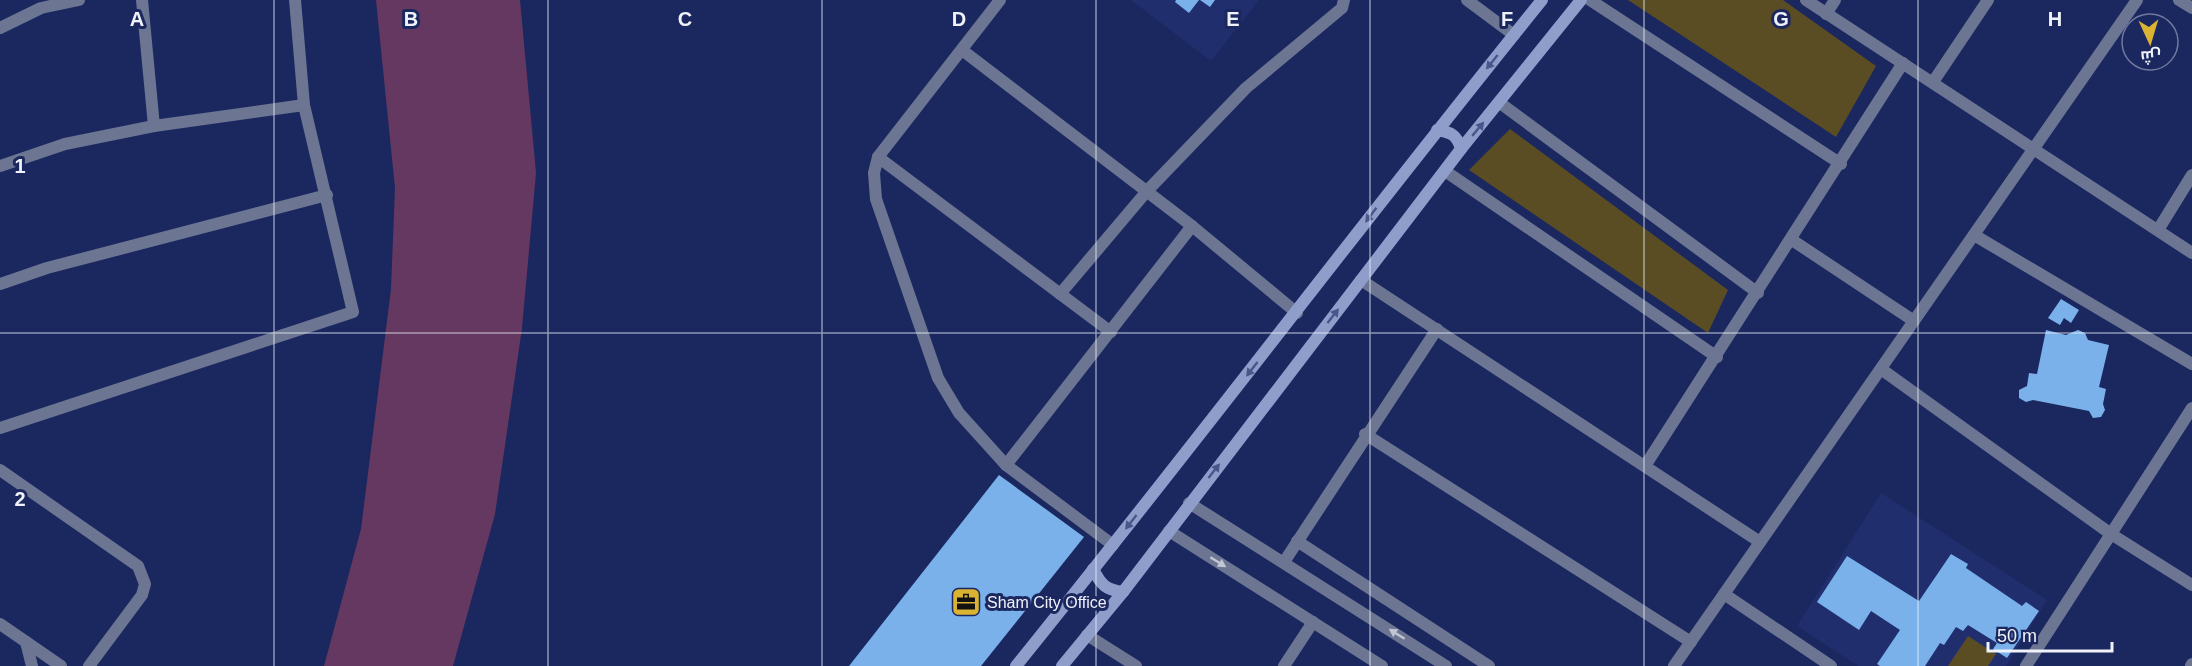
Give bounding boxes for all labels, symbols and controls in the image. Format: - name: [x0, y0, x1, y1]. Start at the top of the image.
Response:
- text: A: [130, 8, 144, 30]
- text: B: [404, 8, 418, 30]
- text: C: [678, 8, 692, 30]
- text: D: [952, 8, 966, 30]
- text: E: [1226, 8, 1240, 30]
- text: F: [1501, 8, 1513, 30]
- text: G: [1773, 8, 1789, 30]
- text: H: [2048, 8, 2062, 30]
- north arrow: [2120, 12, 2180, 72]
- text: ش: [2140, 46, 2162, 66]
- one-way arrow: [1485, 54, 1498, 70]
- one-way arrow: [1471, 122, 1484, 137]
- text: 1: [14, 155, 26, 177]
- one-way arrow: [1365, 207, 1378, 223]
- one-way arrow: [1327, 309, 1339, 324]
- one-way arrow: [1247, 362, 1259, 377]
- one-way arrow: [1208, 463, 1220, 479]
- text: 2: [14, 488, 26, 510]
- one-way arrow: [1124, 514, 1137, 530]
- one-way arrow: [1210, 556, 1226, 567]
- office icon: Sham City Office: [950, 586, 982, 618]
- place label: Sham City Office: [987, 594, 1107, 611]
- scale bar: [1988, 615, 2112, 653]
- text: 50 m: [1997, 626, 2037, 646]
- one-way arrow: [1389, 629, 1405, 640]

